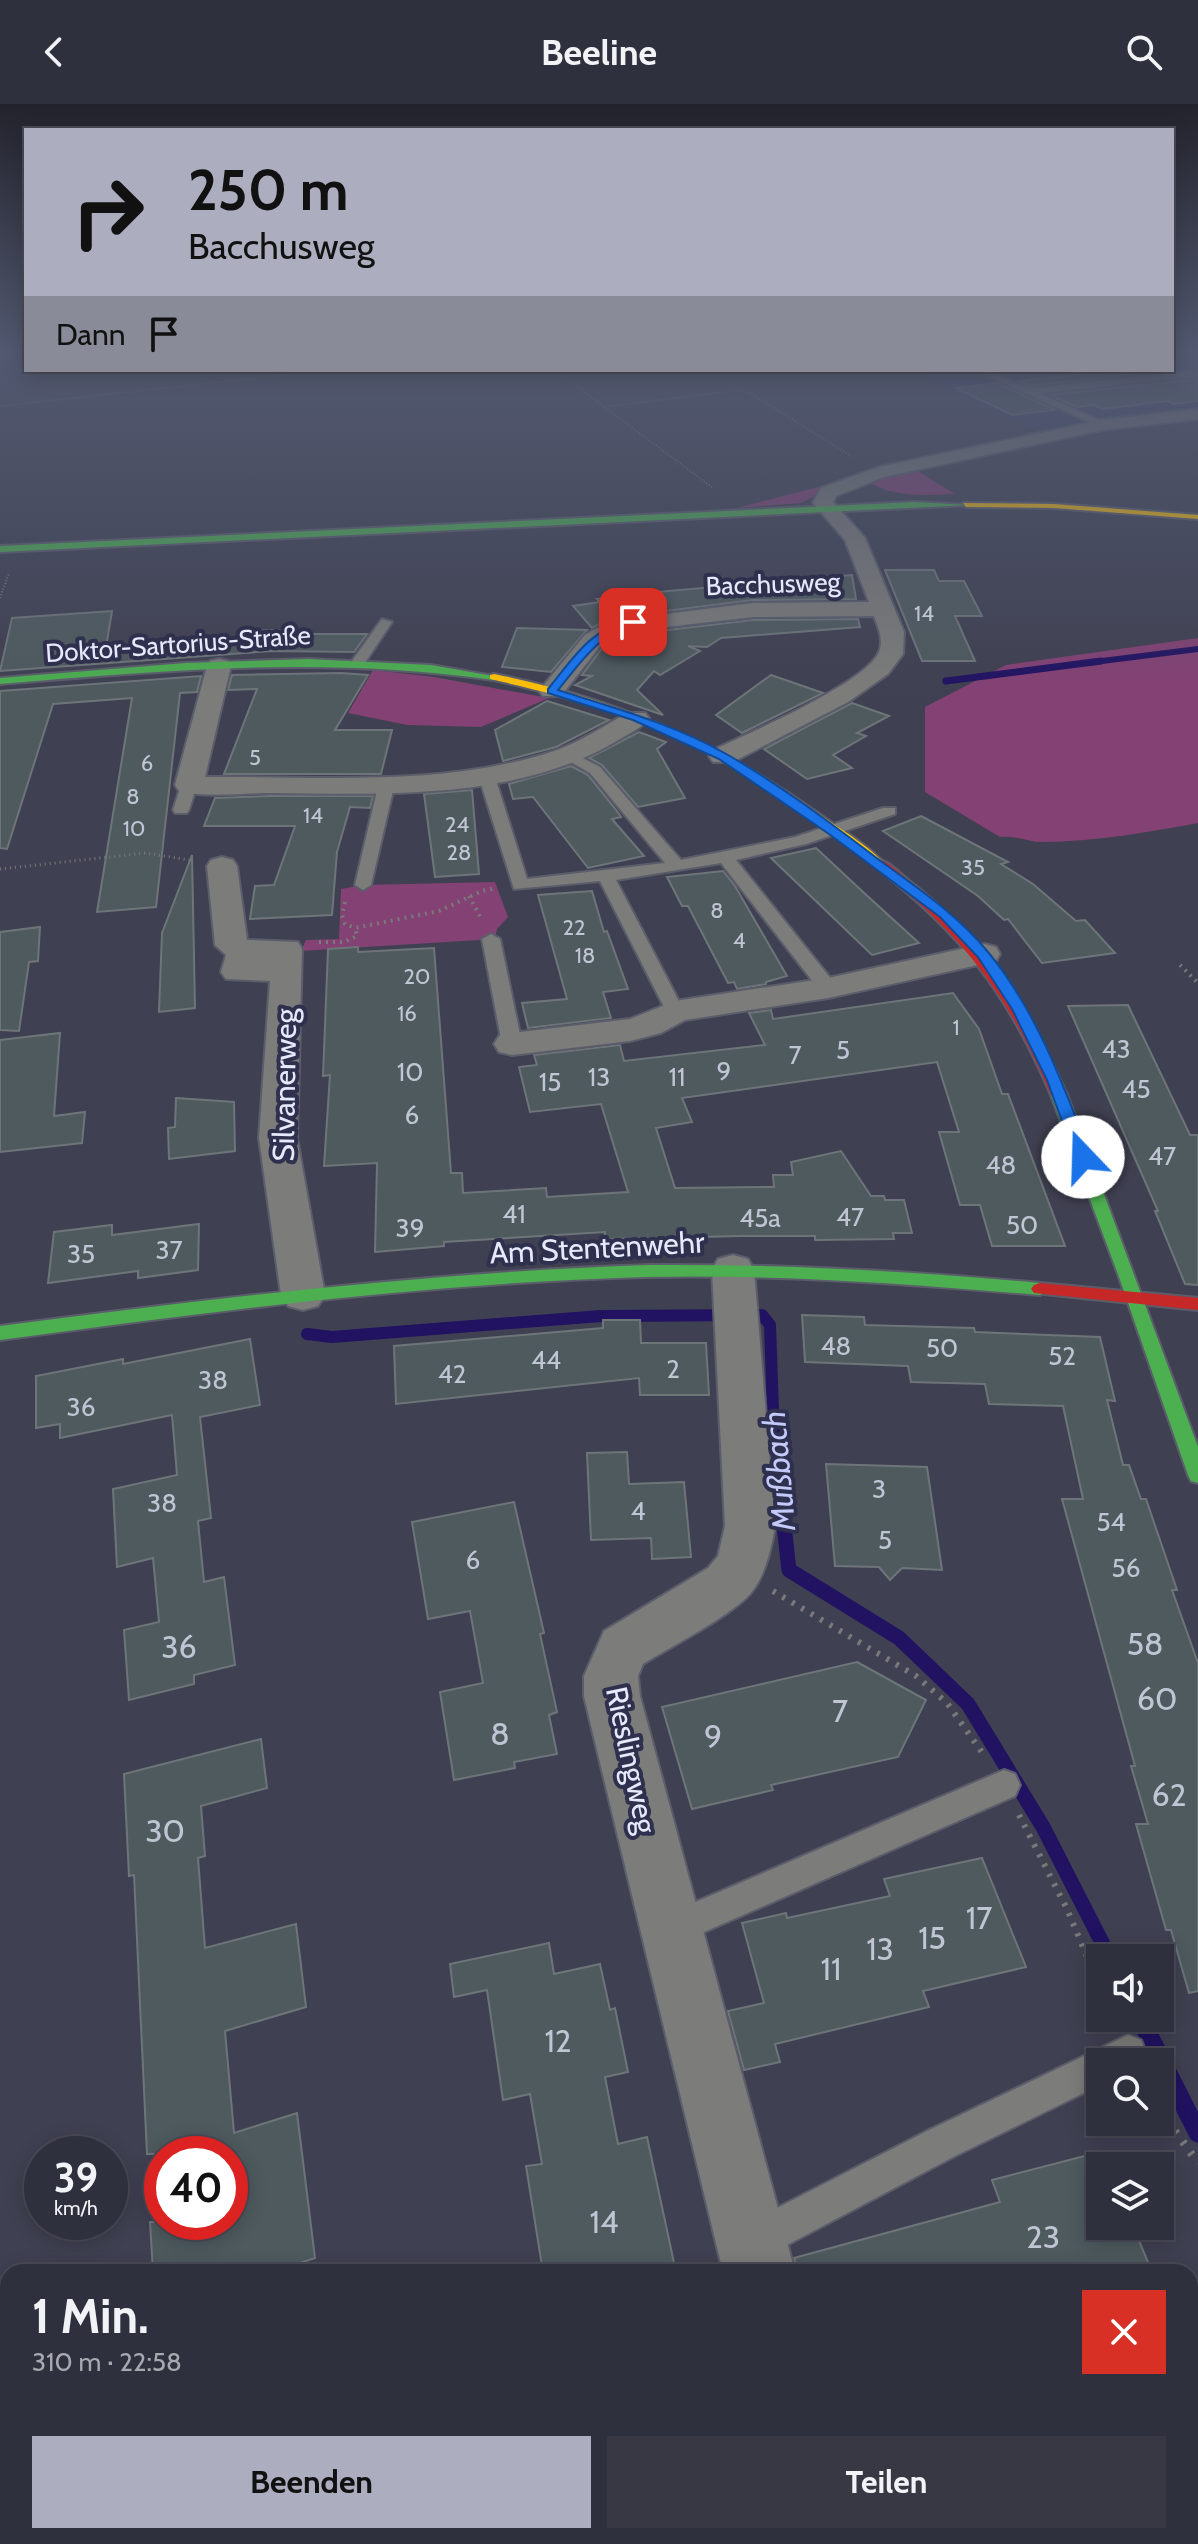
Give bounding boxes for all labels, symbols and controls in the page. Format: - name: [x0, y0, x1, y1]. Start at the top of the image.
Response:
- icon: back: [32, 30, 76, 74]
- text: Beeline: [541, 30, 657, 74]
- icon: search: [1122, 30, 1166, 74]
- text: 250 m: [188, 156, 349, 224]
- icon: right: [56, 160, 160, 264]
- text: Bacchusweg: [188, 224, 375, 268]
- icon: arrive: [142, 312, 186, 356]
- text: Dann: [56, 316, 126, 353]
- street label: Bacchusweg: [705, 566, 842, 602]
- pin: [599, 588, 667, 656]
- icon: arrive: [611, 600, 655, 644]
- house number: 14: [914, 600, 934, 627]
- street label: Doktor-Sartorius-Straße: [44, 619, 312, 669]
- house number: 5: [249, 744, 261, 771]
- house number: 6: [141, 750, 153, 777]
- house number: 8: [126, 783, 140, 810]
- house number: 14: [303, 802, 323, 829]
- house number: 24: [445, 811, 469, 838]
- house number: 10: [123, 815, 145, 842]
- house number: 28: [447, 839, 471, 866]
- house number: 35: [961, 854, 985, 881]
- house number: 8: [710, 897, 724, 924]
- house number: 22: [562, 914, 586, 941]
- house number: 4: [733, 927, 746, 954]
- house number: 18: [575, 942, 595, 969]
- house number: 20: [404, 963, 430, 990]
- house number: 16: [397, 1000, 417, 1027]
- street label: Silvanerweg: [265, 1007, 304, 1162]
- house number: 1: [952, 1014, 960, 1041]
- house number: 43: [1101, 1033, 1131, 1065]
- house number: 5: [836, 1034, 850, 1066]
- house number: 7: [788, 1039, 802, 1071]
- house number: 9: [717, 1055, 731, 1087]
- house number: 10: [397, 1056, 423, 1088]
- house number: 13: [588, 1061, 610, 1093]
- house number: 11: [669, 1061, 685, 1093]
- house number: 15: [539, 1066, 561, 1098]
- house number: 45: [1121, 1073, 1151, 1105]
- house number: 6: [405, 1099, 419, 1131]
- position arrow: [1041, 1115, 1125, 1199]
- house number: 47: [1148, 1140, 1176, 1172]
- house number: 48: [986, 1149, 1016, 1181]
- house number: 41: [502, 1198, 526, 1230]
- house number: 47: [836, 1201, 864, 1233]
- house number: 45a: [739, 1202, 781, 1234]
- house number: 50: [1006, 1209, 1038, 1241]
- house number: 39: [396, 1212, 424, 1244]
- street label: Am Stentenwehr: [489, 1223, 706, 1272]
- house number: 37: [155, 1234, 183, 1266]
- house number: 35: [67, 1238, 95, 1270]
- house number: 48: [821, 1330, 851, 1362]
- house number: 50: [926, 1332, 958, 1364]
- house number: 52: [1048, 1340, 1076, 1372]
- house number: 44: [531, 1344, 561, 1376]
- house number: 2: [666, 1353, 680, 1385]
- house number: 42: [438, 1358, 466, 1390]
- house number: 38: [198, 1364, 228, 1396]
- house number: 36: [67, 1391, 95, 1423]
- water label: Mußbach: [754, 1409, 803, 1534]
- house number: 3: [872, 1473, 886, 1505]
- house number: 38: [147, 1487, 177, 1519]
- house number: 4: [630, 1495, 646, 1527]
- house number: 54: [1096, 1506, 1126, 1538]
- house number: 5: [878, 1524, 892, 1556]
- house number: 6: [466, 1544, 480, 1576]
- house number: 56: [1112, 1552, 1140, 1584]
- house number: 58: [1127, 1624, 1163, 1663]
- house number: 36: [161, 1627, 197, 1666]
- house number: 60: [1137, 1679, 1177, 1718]
- street label: Rieslingweg: [598, 1683, 665, 1838]
- house number: 7: [832, 1691, 848, 1730]
- house number: 8: [490, 1714, 510, 1753]
- house number: 9: [704, 1716, 722, 1755]
- house number: 62: [1152, 1775, 1186, 1814]
- house number: 30: [145, 1811, 185, 1850]
- house number: 17: [966, 1898, 992, 1937]
- house number: 15: [918, 1918, 946, 1957]
- house number: 13: [866, 1929, 894, 1968]
- map controls: [1086, 1944, 1174, 2240]
- button: sound: [1086, 1944, 1174, 2032]
- house number: 11: [821, 1949, 841, 1988]
- house number: 12: [544, 2021, 572, 2060]
- button: search: [1086, 2048, 1174, 2136]
- speed limit sign: 40: [144, 2136, 248, 2240]
- button: layers: [1086, 2152, 1174, 2240]
- text: 39: [54, 2153, 98, 2202]
- text: km/h: [54, 2196, 98, 2220]
- house number: 14: [590, 2202, 618, 2241]
- house number: 23: [1026, 2217, 1060, 2256]
- text: 1 Min.: [32, 2287, 149, 2345]
- button: close: [1082, 2290, 1166, 2374]
- text: 310 m · 22:58: [32, 2346, 182, 2378]
- button: Beenden: [32, 2436, 591, 2528]
- button: Teilen: [607, 2436, 1166, 2528]

